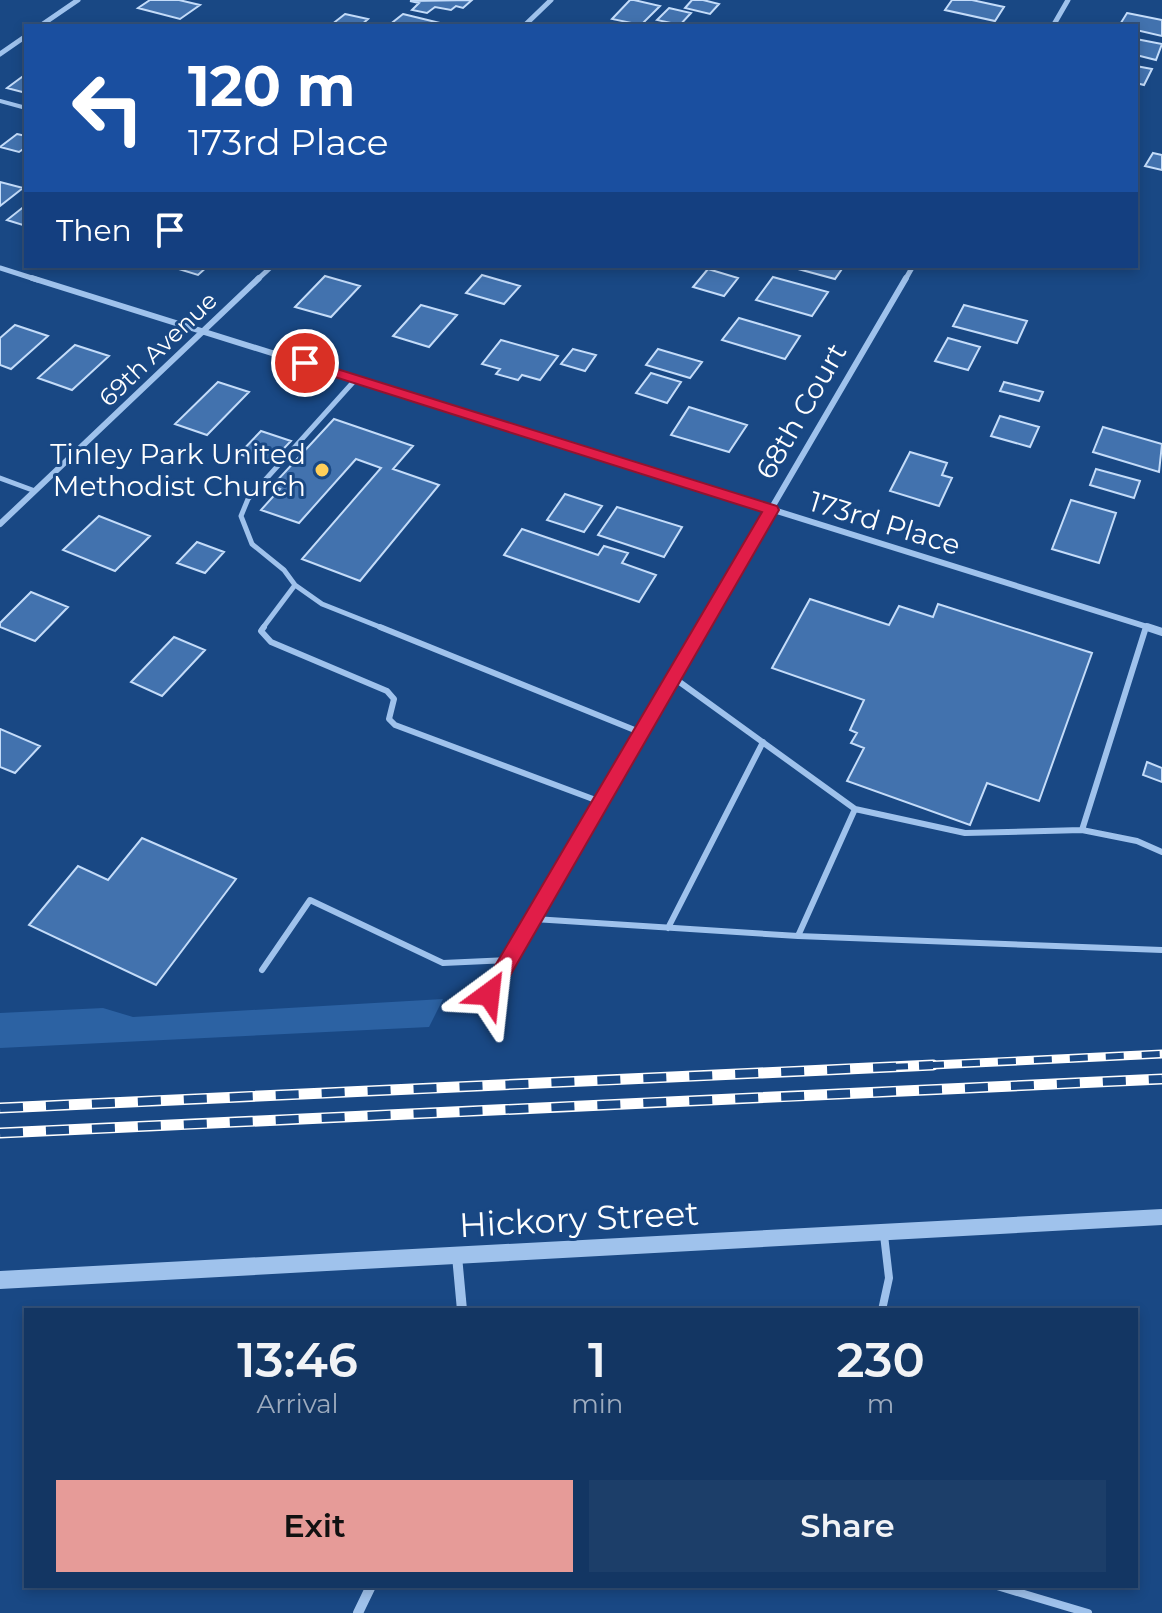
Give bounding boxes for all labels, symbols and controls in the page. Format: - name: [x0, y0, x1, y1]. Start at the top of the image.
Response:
- text: 120 m: [188, 52, 356, 120]
- icon: left: [56, 56, 160, 160]
- text: 173rd Place: [188, 120, 388, 164]
- icon: arrive: [148, 208, 192, 252]
- text: Then: [56, 212, 132, 249]
- street label: 69th Avenue: [93, 286, 223, 412]
- pin: [271, 329, 339, 397]
- street label: 68th Court: [748, 337, 854, 485]
- icon: arrive: [283, 341, 327, 385]
- place label: Tinley Park United Methodist Church: [50, 437, 306, 503]
- marker: Tinley Park United Methodist Church: [313, 461, 331, 479]
- street label: 173rd Place: [805, 484, 965, 562]
- position arrow: [447, 952, 531, 1036]
- street label: Hickory Street: [458, 1192, 700, 1246]
- text: 13:46: [237, 1331, 358, 1389]
- text: 1: [588, 1331, 606, 1389]
- text: 230: [837, 1331, 925, 1389]
- text: Arrival: [257, 1388, 339, 1420]
- text: min: [571, 1388, 623, 1420]
- text: m: [867, 1388, 894, 1420]
- button: Exit: [56, 1480, 573, 1572]
- button: Share: [589, 1480, 1106, 1572]

